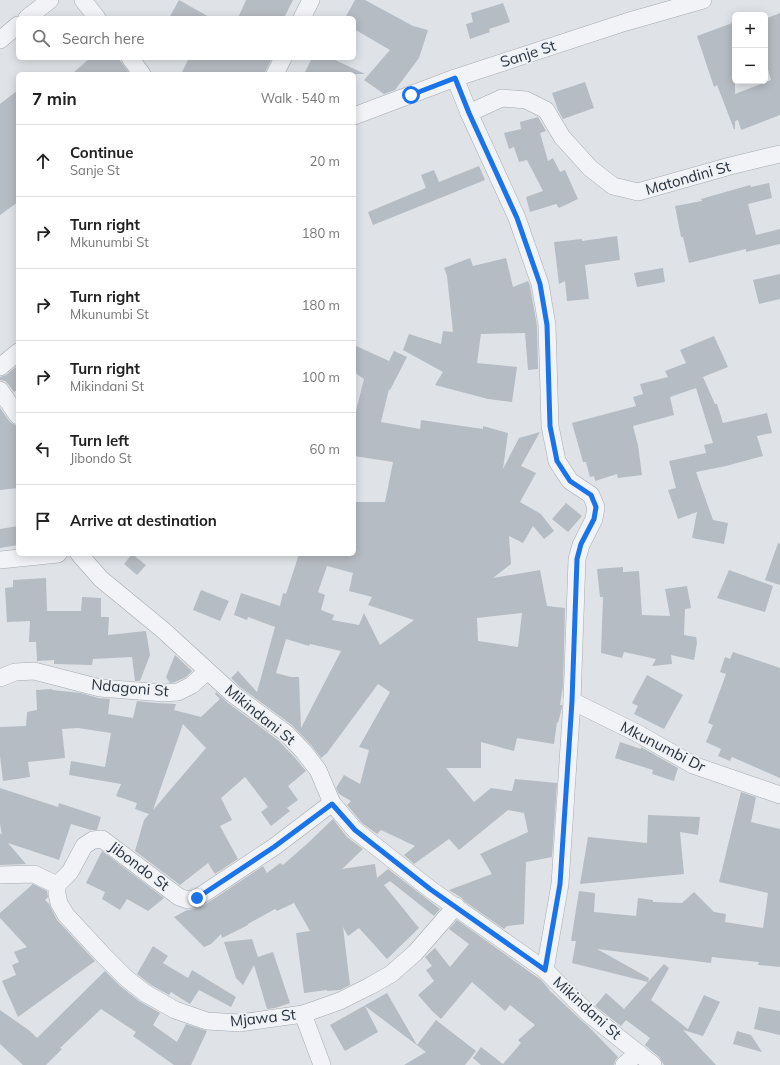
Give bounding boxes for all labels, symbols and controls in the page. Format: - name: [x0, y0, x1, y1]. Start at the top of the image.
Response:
- map controls: [732, 12, 768, 84]
- button: +: [732, 12, 768, 48]
- search box: [16, 16, 356, 60]
- icon: search: [30, 27, 52, 49]
- text: Search here: [62, 29, 144, 48]
- street label: Sanje St: [498, 36, 558, 71]
- button: −: [732, 48, 768, 84]
- route start: [402, 86, 420, 104]
- text: 7 min: [32, 88, 77, 109]
- text: Walk · 540 m: [261, 90, 340, 106]
- text: Continue: [70, 143, 133, 162]
- icon: ahead: [32, 150, 54, 172]
- text: 20 m: [310, 153, 340, 169]
- street label: Matondini St: [643, 156, 733, 199]
- text: Sanje St: [70, 162, 120, 178]
- text: Turn right: [70, 215, 140, 234]
- icon: right: [32, 222, 54, 244]
- text: 180 m: [302, 225, 340, 241]
- text: Mkunumbi St: [70, 234, 149, 250]
- text: Turn right: [70, 287, 140, 306]
- icon: right: [32, 294, 54, 316]
- text: 180 m: [302, 297, 340, 313]
- text: Mkunumbi St: [70, 306, 149, 322]
- text: Turn right: [70, 359, 140, 378]
- icon: right: [32, 366, 54, 388]
- text: 100 m: [302, 369, 340, 385]
- text: Mikindani St: [70, 378, 144, 394]
- text: Turn left: [70, 431, 129, 450]
- icon: left: [32, 438, 54, 460]
- text: 60 m: [310, 441, 340, 457]
- text: Jibondo St: [70, 450, 131, 466]
- icon: arrive: [32, 510, 54, 532]
- text: Arrive at destination: [70, 511, 217, 530]
- street label: Ndagoni St: [91, 675, 170, 700]
- street label: Mikindani St: [221, 680, 299, 749]
- street label: Mkunumbi Dr: [617, 717, 709, 776]
- street label: Jibondo St: [105, 837, 173, 895]
- route end: [188, 889, 206, 907]
- street label: Mikindani St: [549, 972, 625, 1043]
- street label: Mjawa St: [229, 1005, 297, 1030]

